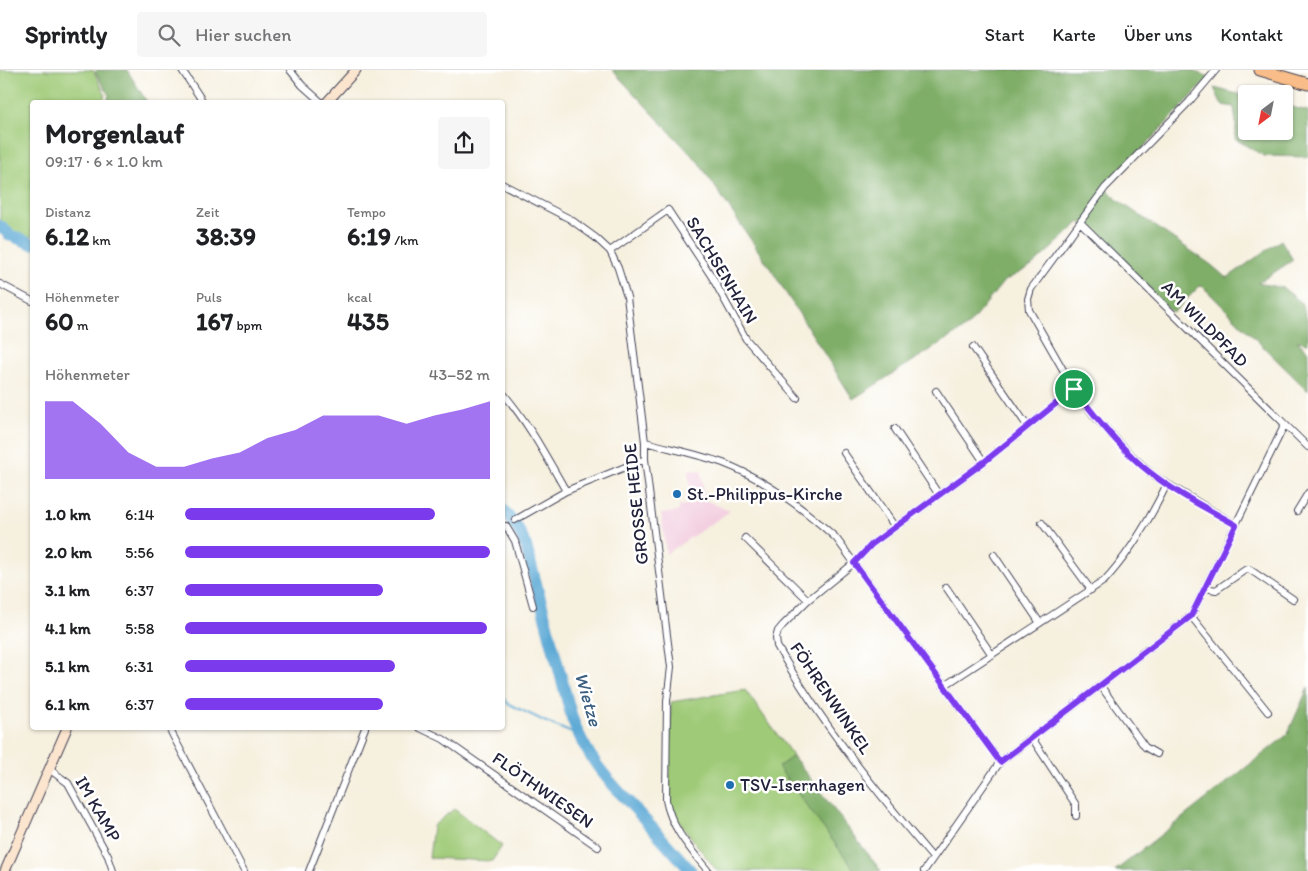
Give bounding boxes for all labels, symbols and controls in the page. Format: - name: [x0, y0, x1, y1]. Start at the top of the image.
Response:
- search box: [137, 12, 487, 57]
- text: Sprintly: [25, 20, 107, 49]
- icon: search: [155, 21, 183, 49]
- text: Hier suchen: [195, 23, 291, 46]
- text: Start: [985, 24, 1024, 46]
- text: Karte: [1052, 24, 1096, 46]
- text: Über uns: [1124, 24, 1193, 46]
- text: Kontakt: [1221, 24, 1283, 46]
- north arrow: [1238, 85, 1292, 140]
- map controls: [1238, 85, 1293, 140]
- text: Morgenlauf: [45, 116, 184, 150]
- button: share: [438, 117, 490, 169]
- text: 09:17 · 6 × 1.0 km: [45, 152, 163, 171]
- text: Distanz: [45, 204, 91, 221]
- text: Zeit: [196, 204, 220, 221]
- text: Tempo: [347, 204, 386, 221]
- street label: SACHSENHAIN: [681, 213, 763, 327]
- text: 6.12: [45, 221, 89, 251]
- text: 38:39: [196, 221, 256, 251]
- text: 6:19: [347, 221, 391, 251]
- text: km: [89, 232, 111, 249]
- text: /km: [391, 232, 419, 249]
- street label: AM WILDPFAD: [1157, 276, 1253, 372]
- text: Höhenmeter: [45, 289, 119, 306]
- text: Puls: [196, 289, 222, 306]
- text: kcal: [347, 289, 372, 306]
- text: 60: [45, 306, 74, 336]
- text: 167: [196, 306, 233, 336]
- text: 435: [347, 306, 389, 336]
- text: m: [74, 317, 89, 334]
- text: bpm: [233, 317, 262, 334]
- text: Höhenmeter: [45, 365, 130, 384]
- text: 43–52 m: [429, 365, 490, 384]
- pin: [1053, 368, 1095, 410]
- icon: arrive: [1060, 375, 1088, 403]
- street label: GROSSE HEIDE: [619, 442, 653, 566]
- place label: St.-Philippus-Kirche: [687, 483, 843, 505]
- marker: St.-Philippus-Kirche: [671, 488, 683, 500]
- text: 1.0 km: [45, 505, 91, 524]
- text: 6:14: [125, 505, 154, 524]
- text: 2.0 km: [45, 543, 92, 562]
- text: 5:56: [125, 543, 154, 562]
- text: 3.1 km: [45, 581, 90, 600]
- text: 6:37: [125, 581, 154, 600]
- text: 4.1 km: [45, 619, 91, 638]
- text: 5:58: [125, 619, 155, 638]
- street label: FÖHRENWINKEL: [785, 638, 877, 758]
- text: 5.1 km: [45, 657, 90, 676]
- text: 6:31: [125, 657, 154, 676]
- water label: Wietze: [570, 669, 607, 730]
- text: 6.1 km: [45, 695, 90, 714]
- text: 6:37: [125, 695, 154, 714]
- street label: FLÖTHWIESEN: [488, 747, 598, 833]
- street label: IM KAMP: [70, 772, 126, 846]
- place label: TSV-Isernhagen: [740, 774, 865, 796]
- marker: TSV-Isernhagen: [724, 779, 736, 791]

